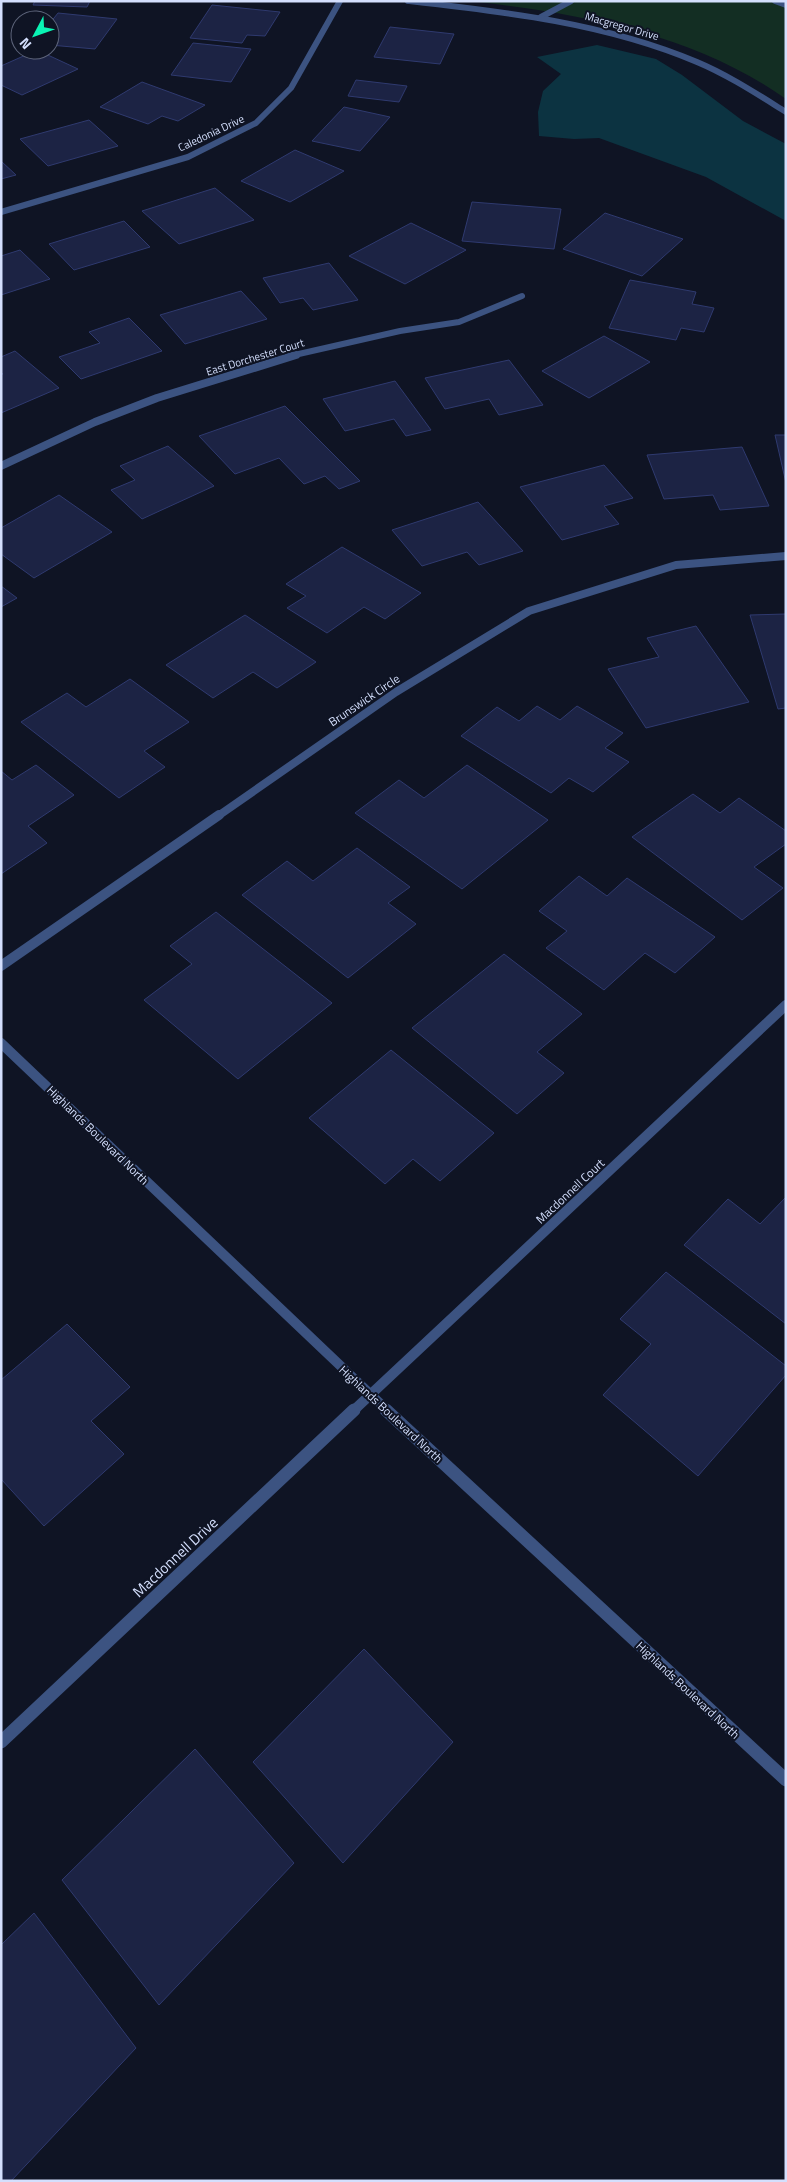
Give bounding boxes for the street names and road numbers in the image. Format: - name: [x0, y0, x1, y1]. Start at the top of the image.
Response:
- street label: Macgregor Drive: [583, 8, 661, 44]
- street label: Caledonia Drive: [175, 110, 247, 155]
- street label: East Dorchester Court: [204, 334, 306, 380]
- street label: Brunswick Circle: [324, 669, 404, 731]
- street label: Highlands Boulevard North: [43, 1081, 153, 1189]
- street label: Macdonnell Court: [531, 1153, 609, 1228]
- street label: Highlands Boulevard North: [335, 1361, 447, 1467]
- street label: Macdonnell Drive: [127, 1511, 223, 1603]
- street label: Highlands Boulevard North: [632, 1637, 744, 1743]

